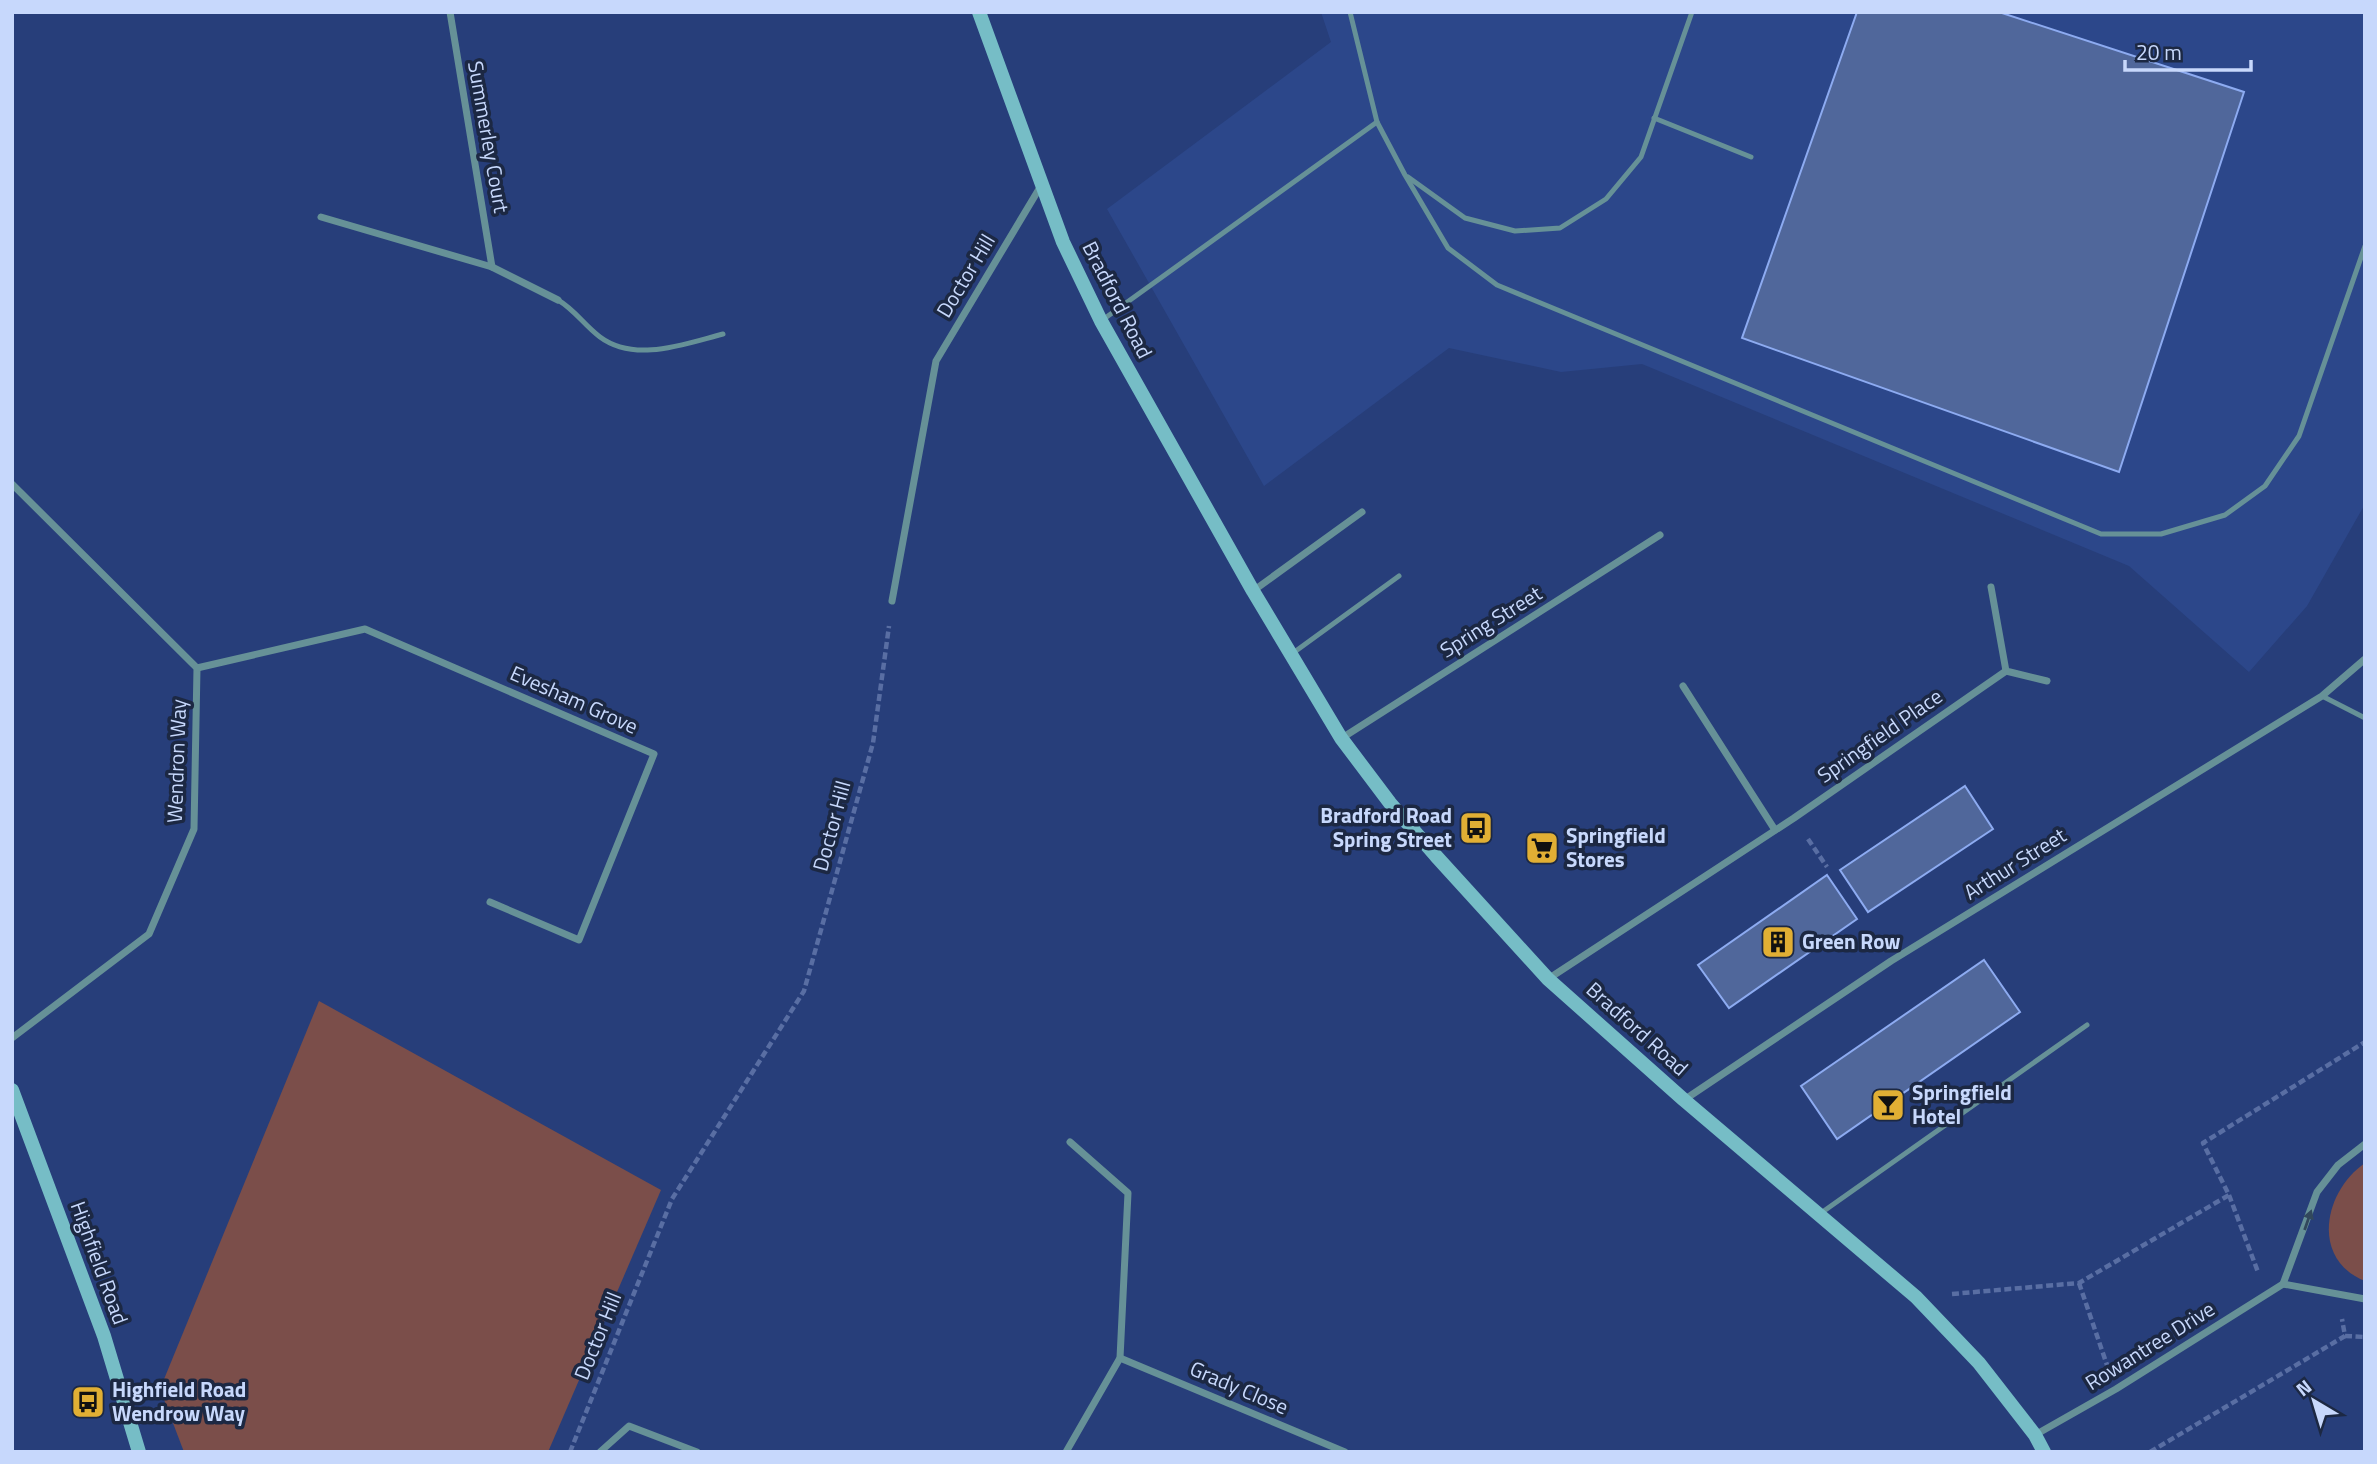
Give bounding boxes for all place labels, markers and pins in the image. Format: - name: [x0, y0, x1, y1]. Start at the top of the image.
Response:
- place label: Bradford Road Spring Street: [1320, 799, 1452, 855]
- bus stop icon: Bradford Road Spring Street: [1457, 809, 1495, 847]
- place label: Springfield Stores: [1566, 819, 1666, 875]
- supermarket icon: Springfield Stores: [1523, 829, 1561, 867]
- building icon: Green Row: [1759, 923, 1797, 961]
- place label: Green Row: [1802, 925, 1901, 957]
- place label: Springfield Hotel: [1912, 1076, 2012, 1132]
- bar icon: Springfield Hotel: [1869, 1086, 1907, 1124]
- place label: Highfield Road Wendrow Way: [112, 1373, 246, 1429]
- bus stop icon: Highfield Road Wendrow Way: [69, 1383, 107, 1421]

